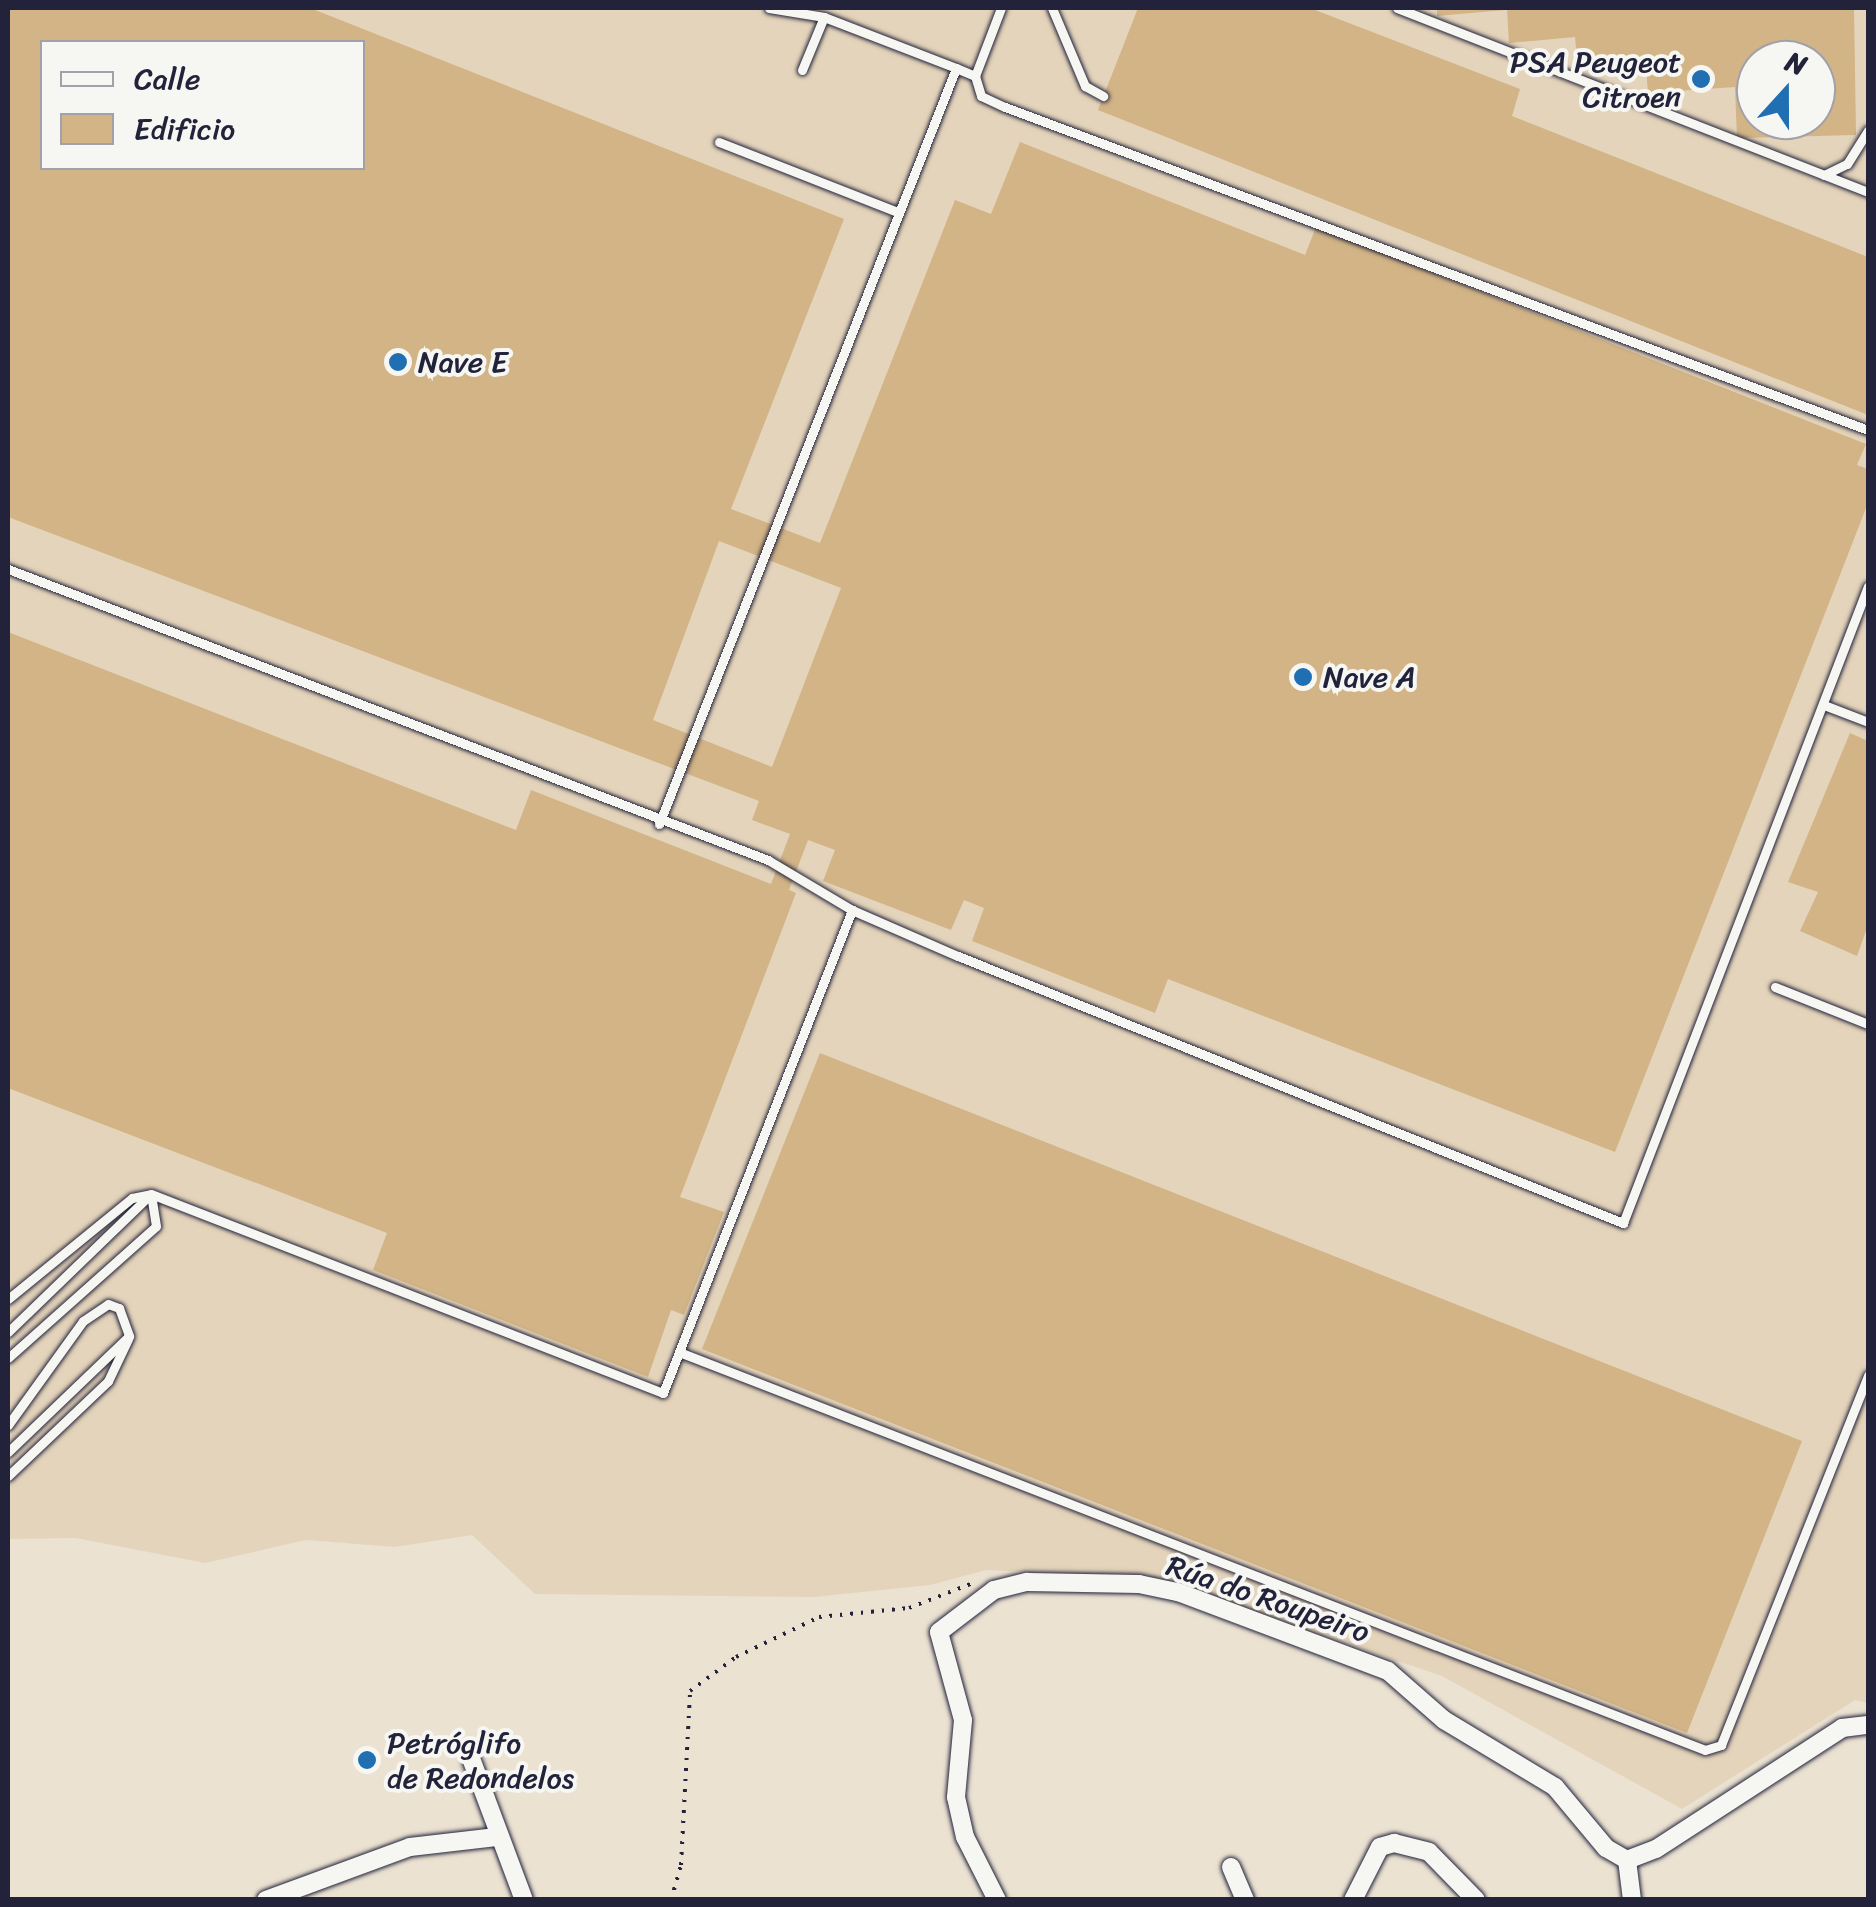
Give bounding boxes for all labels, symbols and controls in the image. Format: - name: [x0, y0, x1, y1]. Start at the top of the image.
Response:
- text: N: [1778, 37, 1814, 90]
- legend: [40, 40, 365, 170]
- north arrow: [1736, 40, 1836, 140]
- place label: PSA Peugeot Citroen: [1509, 44, 1681, 114]
- text: Calle: [134, 52, 200, 106]
- marker: PSA Peugeot Citroen: [1690, 68, 1712, 90]
- text: Edificio: [134, 102, 235, 156]
- place label: Nave E: [418, 344, 508, 380]
- marker: Nave E: [387, 351, 409, 373]
- place label: Nave A: [1323, 659, 1416, 695]
- marker: Nave A: [1292, 666, 1314, 688]
- street label: Rúa do Roupeiro: [1162, 1548, 1374, 1650]
- place label: Petróglifo de Redondelos: [387, 1725, 575, 1796]
- marker: Petróglifo de Redondelos: [356, 1749, 378, 1771]

